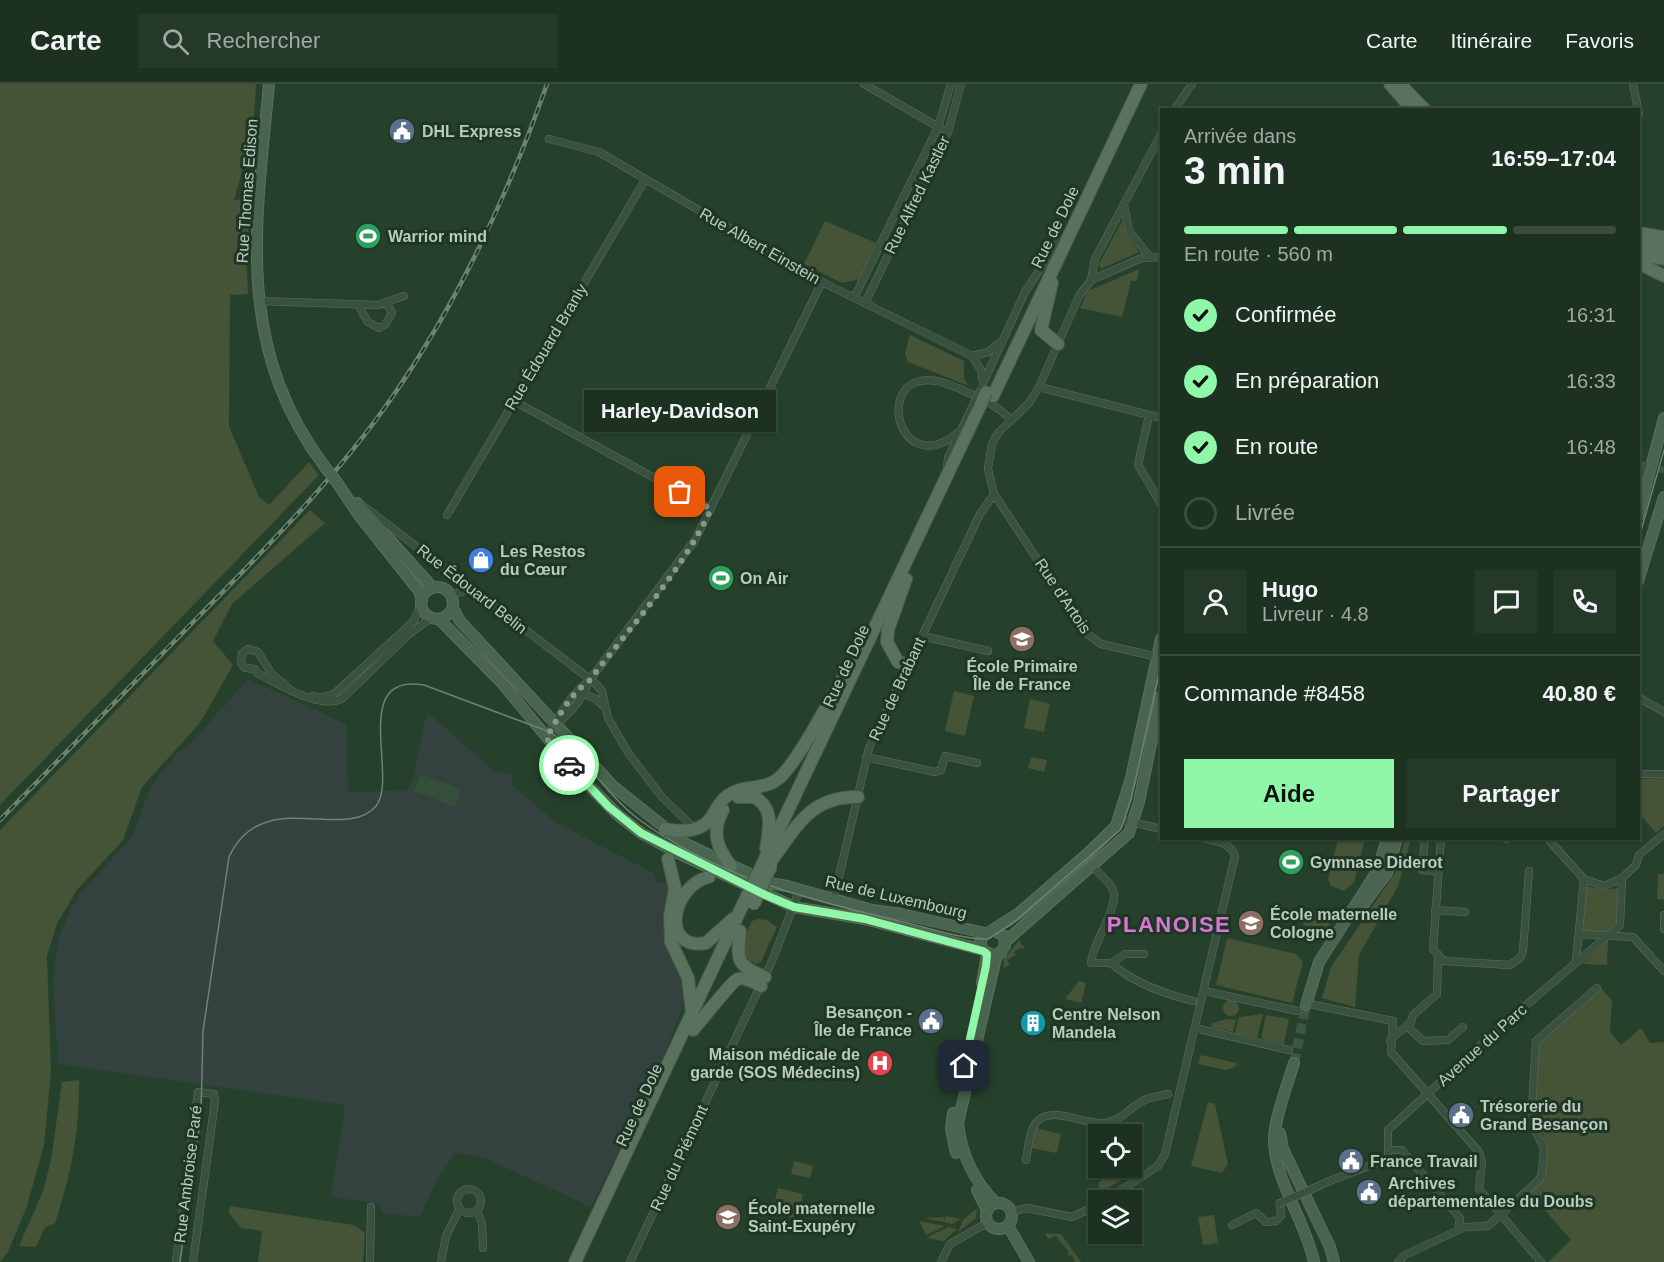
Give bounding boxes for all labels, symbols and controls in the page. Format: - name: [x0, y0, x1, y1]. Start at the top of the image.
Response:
- search box: [138, 14, 558, 68]
- text: Carte: [30, 25, 102, 56]
- icon: search: [159, 25, 192, 58]
- text: Rechercher: [207, 28, 320, 53]
- text: Carte: [1366, 29, 1417, 52]
- text: Itinéraire: [1450, 29, 1532, 52]
- text: Favoris: [1565, 29, 1634, 52]
- public building icon: DHL Express: [387, 116, 417, 146]
- street label: Rue Thomas Edison: [233, 118, 261, 264]
- place label: DHL Express: [422, 123, 521, 140]
- text: Arrivée dans: [1184, 125, 1296, 147]
- street label: Rue Alfred Kastler: [881, 133, 953, 257]
- text: 16:59–17:04: [1491, 146, 1616, 171]
- text: 3 min: [1184, 149, 1286, 192]
- street label: Rue de Dole: [1028, 183, 1082, 271]
- street label: Rue Albert Einstein: [697, 205, 823, 287]
- sports icon: Warrior mind: [353, 221, 383, 251]
- place label: Warrior mind: [388, 228, 487, 245]
- text: En route · 560 m: [1184, 243, 1333, 265]
- street label: Rue Édouard Branly: [501, 280, 590, 413]
- icon: check: [1184, 299, 1217, 332]
- text: Confirmée: [1235, 302, 1336, 327]
- text: 16:31: [1566, 304, 1616, 326]
- icon: check: [1184, 365, 1217, 398]
- text: En préparation: [1235, 368, 1379, 393]
- text: 16:33: [1566, 370, 1616, 392]
- callout: Harley-Davidson: [584, 390, 776, 432]
- text: Harley-Davidson: [601, 400, 759, 422]
- icon: check: [1184, 431, 1217, 464]
- text: En route: [1235, 434, 1318, 459]
- text: 16:48: [1566, 436, 1616, 458]
- pin: [654, 466, 705, 517]
- icon: bag: [663, 475, 696, 508]
- text: Livrée: [1235, 500, 1295, 525]
- street label: Rue Édouard Belin: [414, 540, 531, 637]
- place label: Les Restos du Cœur: [500, 543, 585, 578]
- shop icon: Les Restos du Cœur: [466, 545, 496, 575]
- street label: Rue d'Artois: [1032, 555, 1094, 637]
- sports icon: On Air: [706, 563, 736, 593]
- place label: On Air: [740, 570, 788, 587]
- button: person: [1184, 570, 1247, 633]
- button: chat: [1475, 570, 1538, 633]
- button: phone: [1553, 570, 1616, 633]
- text: Hugo: [1262, 577, 1318, 602]
- text: Livreur · 4.8: [1262, 603, 1369, 625]
- street label: Rue de Dole: [819, 622, 873, 710]
- school or university icon: École Primaire Île de France: [1007, 624, 1037, 654]
- street label: Rue de Brabant: [866, 634, 929, 743]
- place label: École Primaire Île de France: [966, 657, 1078, 693]
- text: Commande #8458: [1184, 681, 1365, 706]
- text: 40.80 €: [1543, 681, 1616, 706]
- courier: [539, 735, 599, 795]
- icon: car: [553, 749, 586, 782]
- button: Aide: [1184, 759, 1394, 828]
- button: Partager: [1406, 759, 1616, 828]
- sports icon: Gymnase Diderot: [1276, 847, 1306, 877]
- place label: Gymnase Diderot: [1310, 854, 1443, 871]
- street label: Rue de Luxembourg: [823, 872, 969, 922]
- place label: École maternelle Cologne: [1270, 905, 1397, 941]
- school or university icon: École maternelle Cologne: [1236, 908, 1266, 938]
- district label: PLANOISE: [1107, 912, 1231, 937]
- street label: Avenue du Parc: [1434, 1001, 1530, 1089]
- place label: Besançon - Île de France: [813, 1004, 912, 1039]
- public building icon: Besançon - Île de France: [916, 1006, 946, 1036]
- place label: Centre Nelson Mandela: [1052, 1006, 1160, 1041]
- building icon: Centre Nelson Mandela: [1018, 1008, 1048, 1038]
- pin: [938, 1040, 989, 1091]
- place label: Maison médicale de garde (SOS Médecins): [690, 1046, 860, 1081]
- hospital icon: Maison médicale de garde (SOS Médecins): [865, 1048, 895, 1078]
- icon: home: [947, 1049, 980, 1082]
- street label: Rue de Dole: [612, 1061, 666, 1149]
- place label: Trésorerie du Grand Besançon: [1480, 1098, 1608, 1133]
- public building icon: Trésorerie du Grand Besançon: [1446, 1100, 1476, 1130]
- street label: Rue du Piémont: [647, 1102, 711, 1214]
- street label: Rue Ambroise Paré: [171, 1104, 205, 1244]
- map controls: [1088, 1124, 1142, 1244]
- button: locate: [1088, 1124, 1142, 1178]
- public building icon: France Travail: [1336, 1146, 1366, 1176]
- place label: France Travail: [1370, 1153, 1478, 1170]
- place label: Archives départementales du Doubs: [1388, 1175, 1593, 1210]
- public building icon: Archives départementales du Doubs: [1354, 1177, 1384, 1207]
- button: layers: [1088, 1190, 1142, 1244]
- place label: École maternelle Saint-Exupéry: [748, 1199, 875, 1235]
- school or university icon: École maternelle Saint-Exupéry: [713, 1202, 743, 1232]

